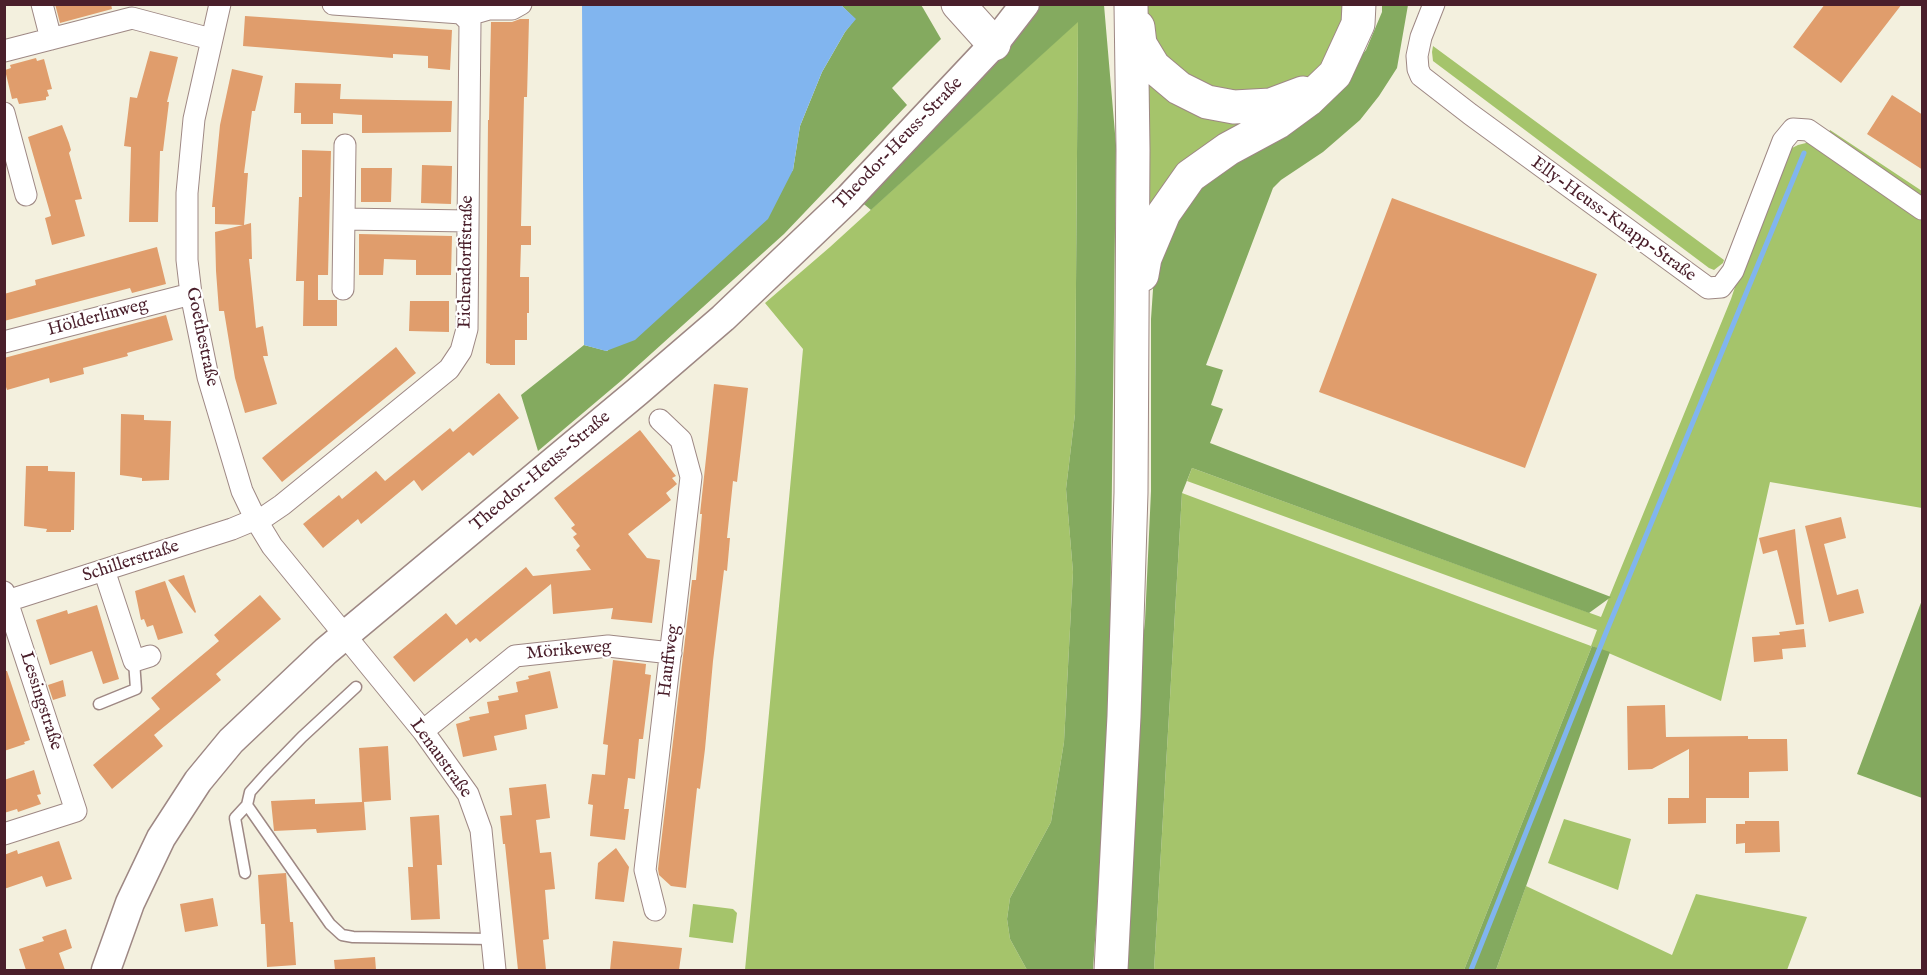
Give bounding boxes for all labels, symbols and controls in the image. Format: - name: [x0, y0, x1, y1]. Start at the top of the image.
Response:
- street label: Theodor-Heuss-Straße: [830, 73, 968, 215]
- street label: Elly-Heuss-Knapp-Straße: [1526, 153, 1700, 287]
- street label: Eichendorffstraße: [455, 195, 479, 329]
- street label: Goethestraße: [180, 286, 222, 388]
- street label: Hölderlinweg: [45, 294, 151, 342]
- street label: Theodor-Heuss-Straße: [467, 407, 615, 537]
- street label: Schillerstraße: [80, 536, 182, 588]
- street label: Hauffweg: [655, 623, 685, 699]
- street label: Mörikeweg: [526, 637, 612, 665]
- street label: Lessingstraße: [14, 649, 66, 753]
- street label: Lenaustraße: [404, 715, 476, 803]

